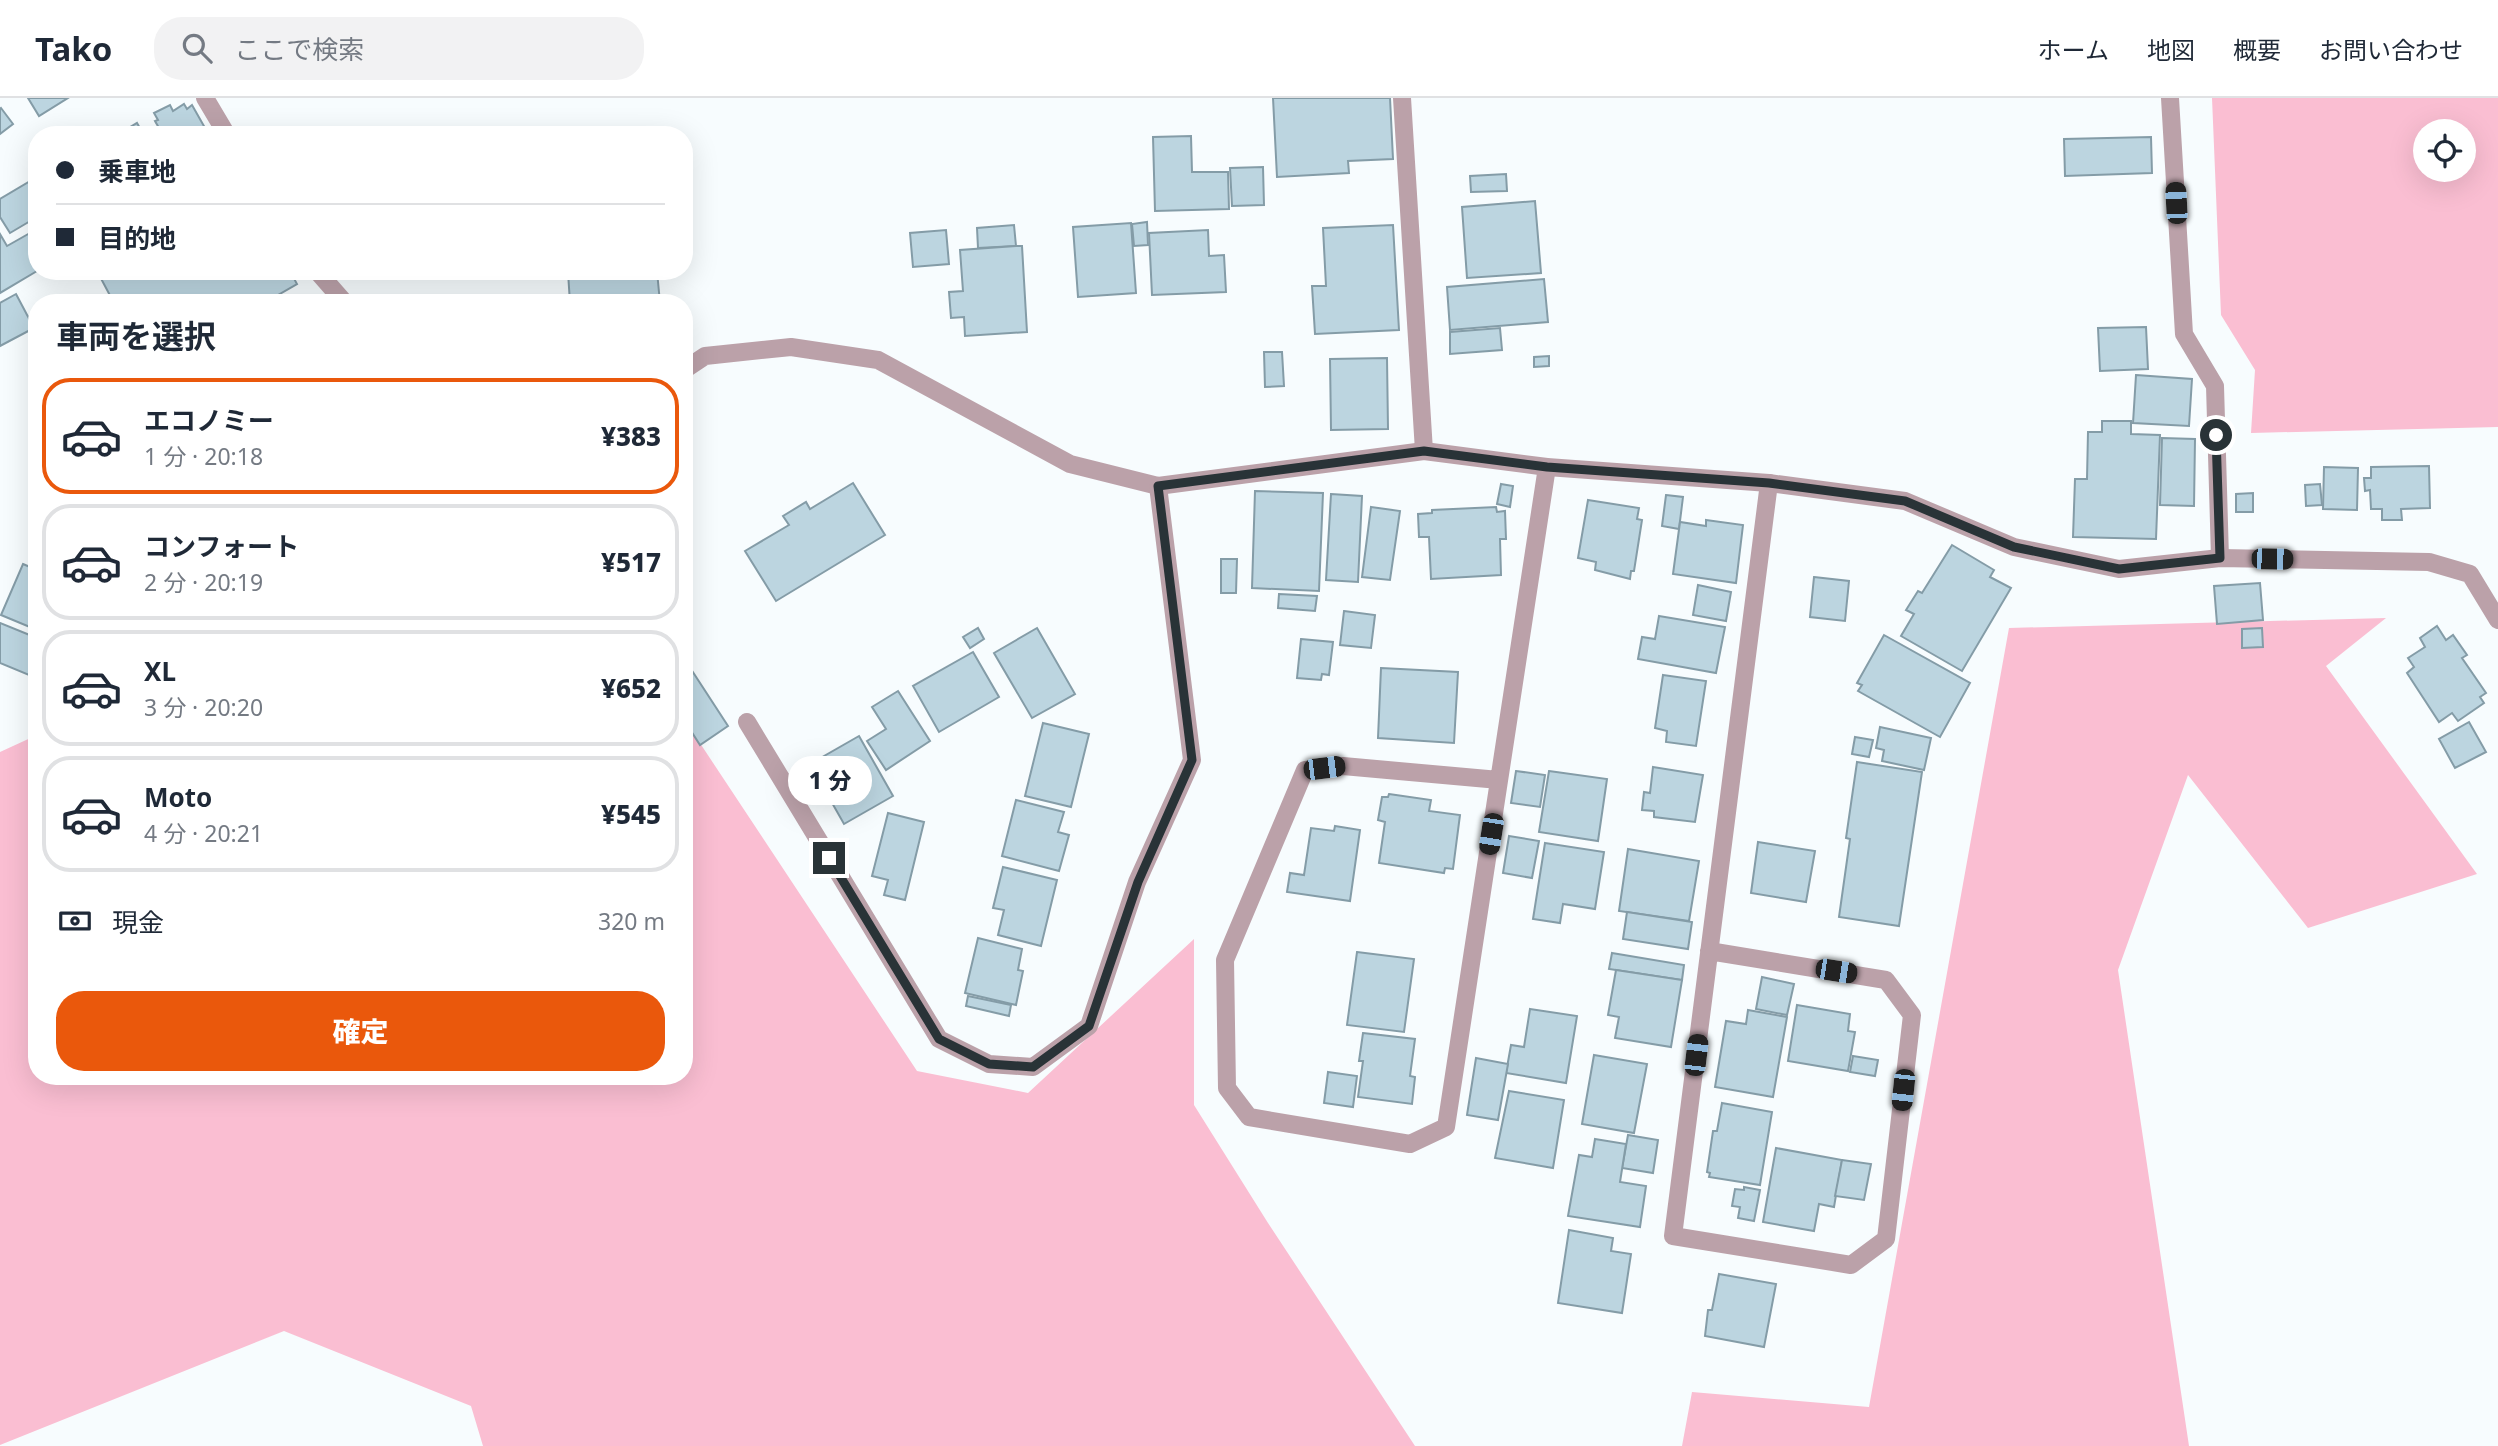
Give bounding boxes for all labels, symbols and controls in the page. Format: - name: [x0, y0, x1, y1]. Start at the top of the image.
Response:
- search box: [154, 17, 644, 80]
- text: Tako: [35, 26, 112, 71]
- icon: search: [178, 29, 216, 67]
- text: ここで検索: [234, 31, 364, 67]
- text: ホーム: [2038, 33, 2109, 66]
- text: 地図: [2147, 33, 2195, 66]
- text: 概要: [2233, 33, 2281, 66]
- text: お問い合わせ: [2319, 33, 2463, 66]
- map controls: [2413, 119, 2476, 182]
- button: locate: [2413, 119, 2476, 182]
- text: 乗車地: [98, 153, 176, 189]
- car: [2165, 181, 2188, 225]
- text: 目的地: [98, 220, 176, 256]
- text: 車両を選択: [56, 314, 216, 357]
- text: エコノミー: [144, 402, 274, 438]
- icon: car: [60, 405, 123, 468]
- text: ¥383: [601, 418, 661, 454]
- route start: [2200, 419, 2232, 451]
- text: 1 分 · 20:18: [144, 440, 263, 472]
- text: コンフォート: [144, 528, 299, 564]
- icon: car: [60, 531, 123, 594]
- text: ¥517: [601, 544, 661, 580]
- car: [2251, 548, 2294, 570]
- text: 2 分 · 20:19: [144, 566, 263, 598]
- text: XL: [144, 653, 176, 689]
- icon: car: [60, 657, 123, 720]
- text: ¥652: [601, 670, 661, 706]
- text: 3 分 · 20:20: [144, 691, 263, 723]
- car: [1302, 755, 1347, 781]
- callout: 1 分: [787, 756, 871, 806]
- text: 1 分: [809, 764, 851, 796]
- text: Moto: [144, 779, 212, 815]
- icon: car: [60, 783, 123, 846]
- text: ¥545: [601, 796, 661, 832]
- car: [1478, 812, 1505, 856]
- text: 4 分 · 20:21: [144, 817, 263, 849]
- route end: [813, 842, 845, 874]
- icon: cash: [56, 902, 94, 940]
- text: 現金: [112, 904, 164, 940]
- text: 320 m: [598, 905, 665, 937]
- car: [1814, 957, 1859, 985]
- button: 確定: [56, 991, 665, 1071]
- car: [1684, 1033, 1709, 1077]
- car: [1891, 1068, 1916, 1112]

